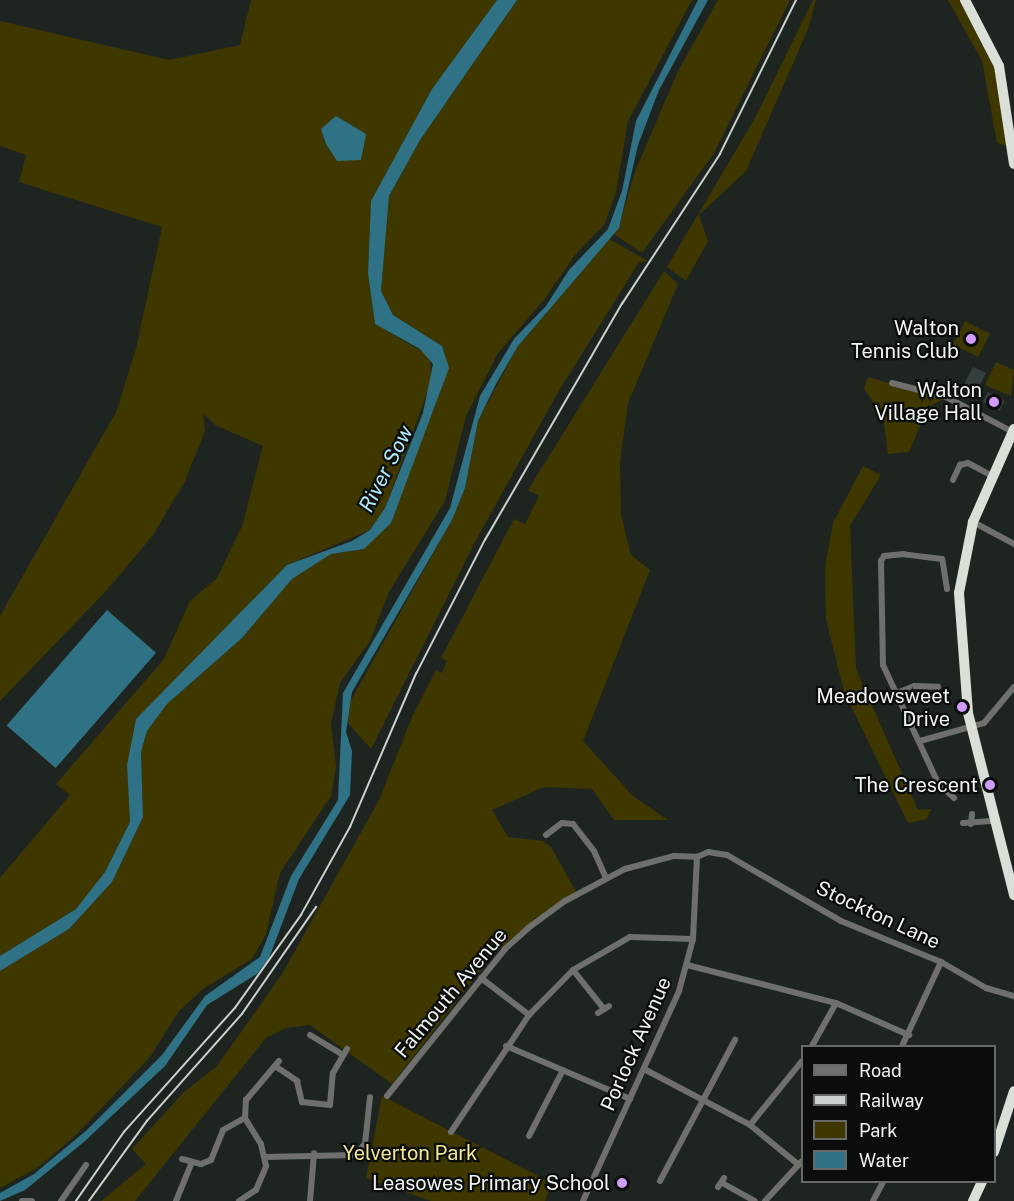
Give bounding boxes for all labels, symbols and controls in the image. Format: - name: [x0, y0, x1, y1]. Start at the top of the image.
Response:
- place label: Walton Tennis Club: [851, 316, 959, 363]
- marker: Walton Tennis Club: [964, 332, 978, 346]
- place label: Walton Village Hall: [874, 378, 982, 425]
- marker: Walton Village Hall: [987, 395, 1001, 409]
- water label: River Sow: [354, 422, 418, 516]
- place label: Meadowsweet Drive: [816, 684, 950, 731]
- marker: Meadowsweet Drive: [955, 700, 969, 714]
- place label: The Crescent: [855, 773, 978, 797]
- marker: The Crescent: [983, 778, 997, 792]
- street label: Stockton Lane: [812, 876, 944, 954]
- street label: Falmouth Avenue: [390, 923, 512, 1063]
- street label: Porlock Avenue: [596, 973, 676, 1115]
- legend: [801, 1045, 996, 1183]
- text: Road: [859, 1060, 902, 1081]
- text: Railway: [859, 1090, 924, 1111]
- text: Park: [859, 1120, 897, 1141]
- park label: Yelverton Park: [343, 1141, 477, 1165]
- text: Water: [859, 1150, 909, 1171]
- place label: Leasowes Primary School: [372, 1171, 610, 1195]
- marker: Leasowes Primary School: [615, 1176, 629, 1190]

